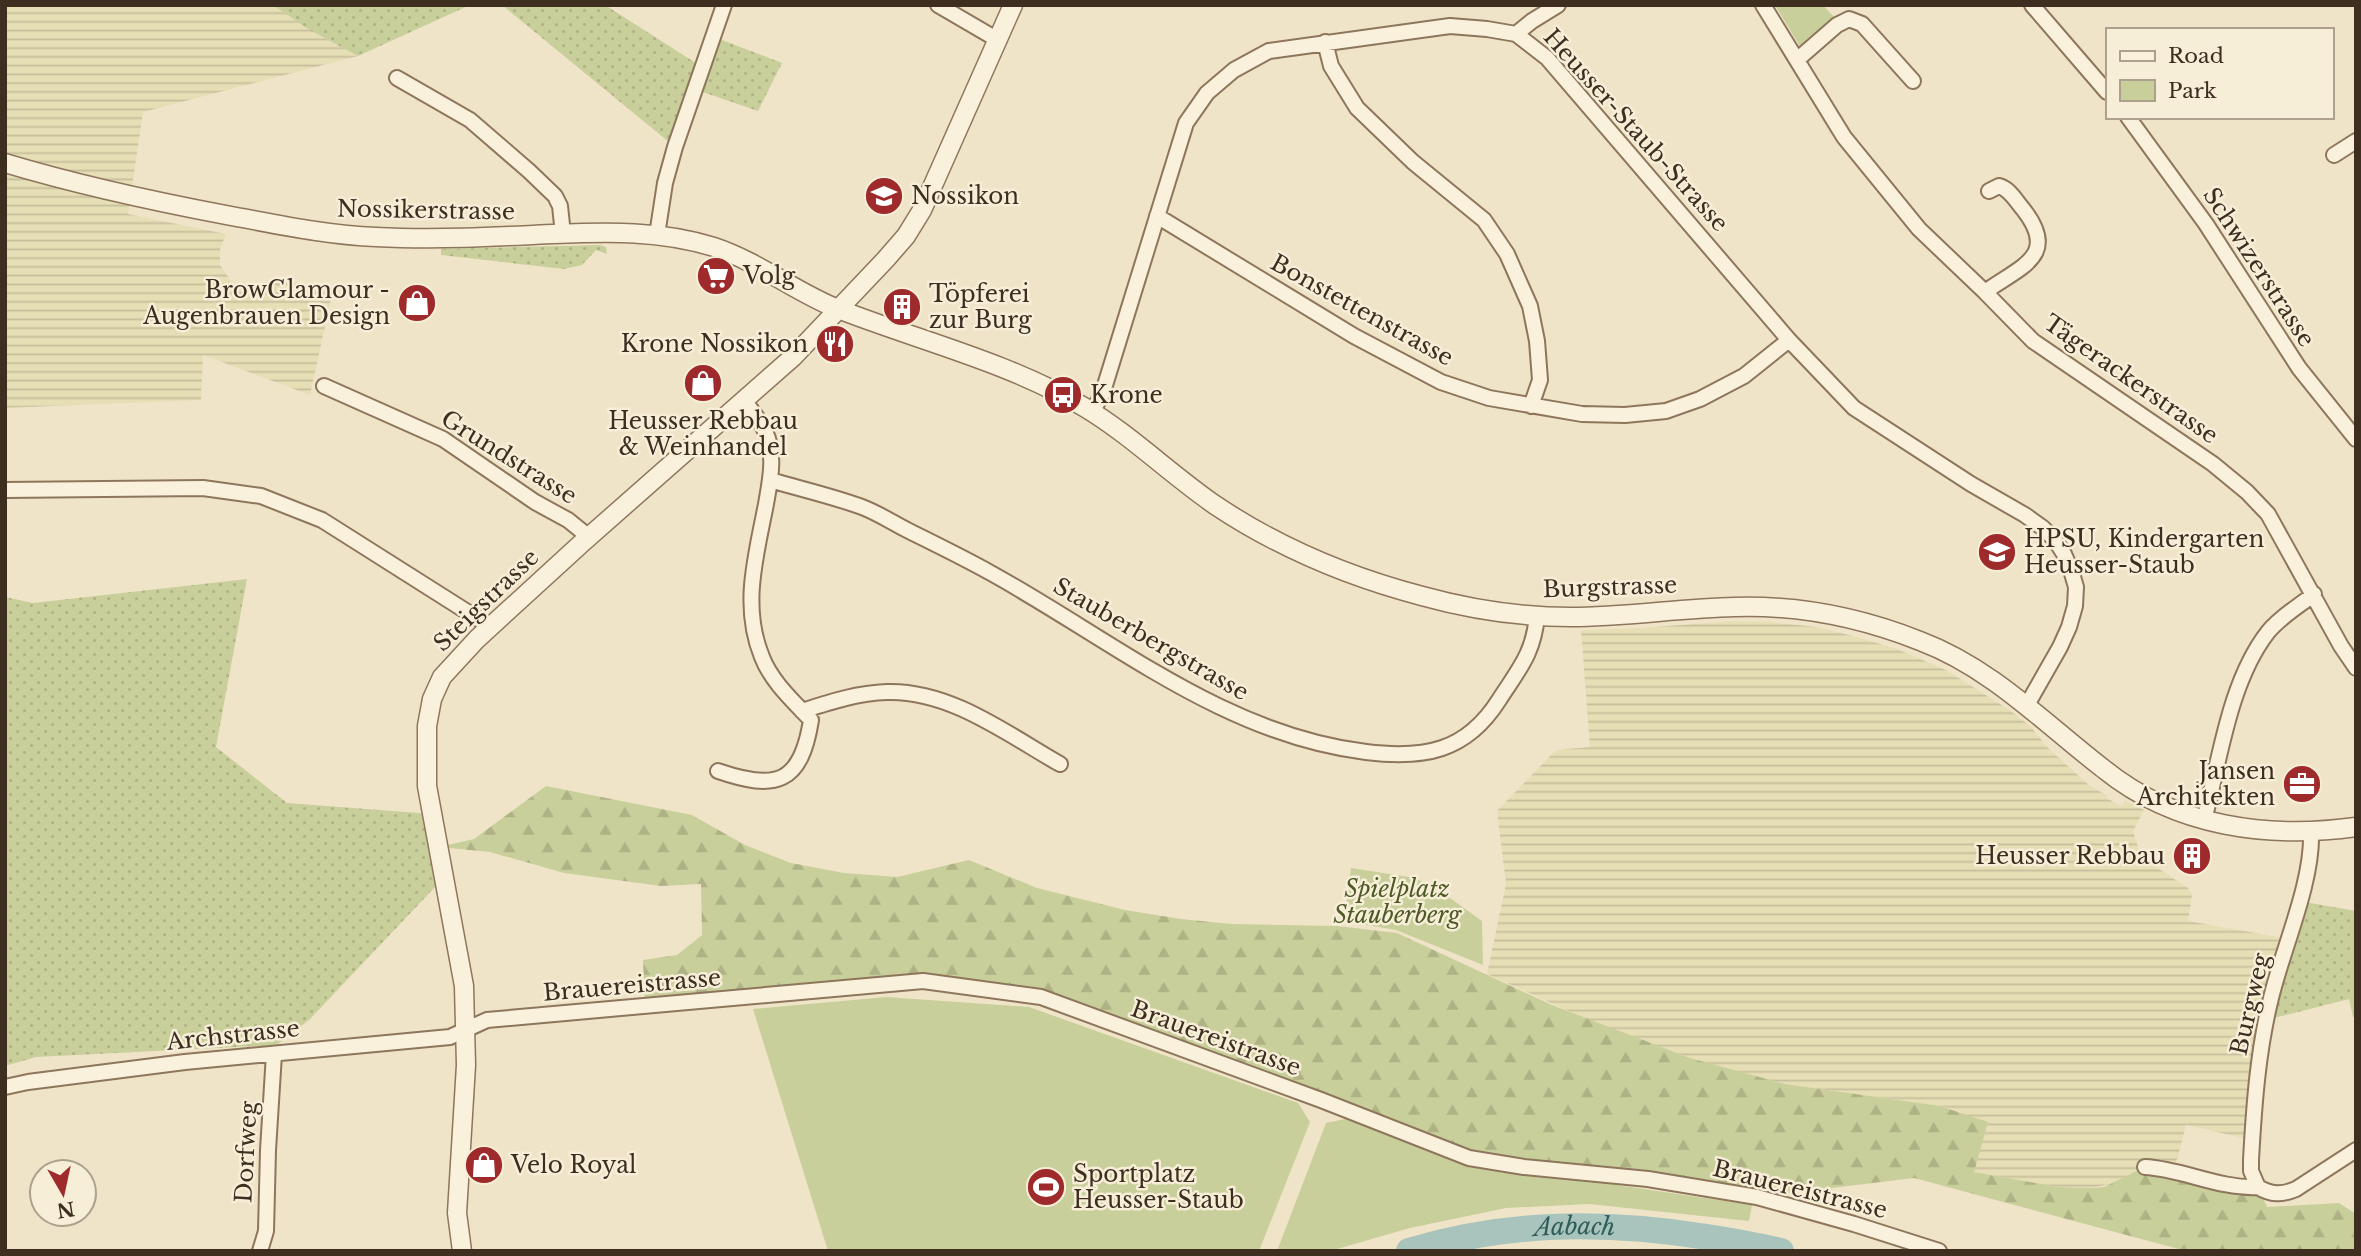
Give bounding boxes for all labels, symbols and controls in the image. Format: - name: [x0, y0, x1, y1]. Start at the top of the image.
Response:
- street label: Heusser-Staub-Strasse: [1538, 23, 1734, 237]
- legend: [2106, 28, 2333, 119]
- text: Road: [2168, 43, 2224, 69]
- text: Park: [2168, 78, 2217, 104]
- school or university icon: Nossikon: [863, 175, 905, 217]
- place label: Nossikon: [911, 182, 1019, 210]
- street label: Schwizerstrasse: [2197, 182, 2321, 352]
- street label: Nossikerstrasse: [337, 194, 515, 226]
- street label: Bonstettenstrasse: [1266, 248, 1458, 372]
- supermarket icon: Volg: [695, 255, 737, 297]
- place label: Volg: [742, 262, 796, 290]
- place label: BrowGlamour - Augenbrauen Design: [142, 276, 390, 330]
- place label: Töpferei zur Burg: [929, 280, 1032, 334]
- shop icon: BrowGlamour - Augenbrauen Design: [396, 282, 438, 324]
- building icon: Töpferei zur Burg: [881, 286, 923, 328]
- street label: Tägerackerstrasse: [2039, 308, 2223, 450]
- restaurant icon: Krone Nossikon: [814, 323, 856, 365]
- place label: Krone Nossikon: [621, 330, 808, 358]
- shop icon: Heusser Rebbau & Weinhandel: [682, 362, 724, 404]
- bus stop icon: Krone: [1042, 374, 1084, 416]
- place label: Krone: [1090, 381, 1163, 409]
- street label: Grundstrasse: [436, 404, 582, 510]
- place label: Heusser Rebbau & Weinhandel: [608, 407, 798, 461]
- place label: HPSU, Kindergarten Heusser-Staub: [2024, 525, 2264, 579]
- school or university icon: HPSU, Kindergarten Heusser-Staub: [1976, 531, 2018, 573]
- street label: Steigstrasse: [428, 543, 544, 657]
- street label: Burgstrasse: [1542, 571, 1678, 603]
- street label: Stauberbergstrasse: [1048, 572, 1254, 706]
- place label: Jansen Architekten: [2136, 757, 2275, 811]
- office icon: Jansen Architekten: [2281, 763, 2323, 805]
- building icon: Heusser Rebbau: [2171, 835, 2213, 877]
- place label: Heusser Rebbau: [1975, 842, 2165, 870]
- park label: Spielplatz Stauberberg: [1333, 875, 1462, 929]
- street label: Burgweg: [2225, 950, 2275, 1058]
- street label: Brauereistrasse: [542, 963, 722, 1007]
- street label: Brauereistrasse: [1127, 994, 1305, 1082]
- street label: Archstrasse: [164, 1014, 301, 1056]
- street label: Dorfweg: [229, 1100, 263, 1204]
- shop icon: Velo Royal: [463, 1144, 505, 1186]
- place label: Velo Royal: [510, 1151, 637, 1179]
- street label: Brauereistrasse: [1710, 1154, 1890, 1224]
- north arrow: [28, 1158, 98, 1228]
- place label: Sportplatz Heusser-Staub: [1073, 1160, 1244, 1214]
- sports icon: Sportplatz Heusser-Staub: [1025, 1166, 1067, 1208]
- text: N: [55, 1197, 76, 1222]
- water label: Aabach: [1530, 1211, 1616, 1242]

